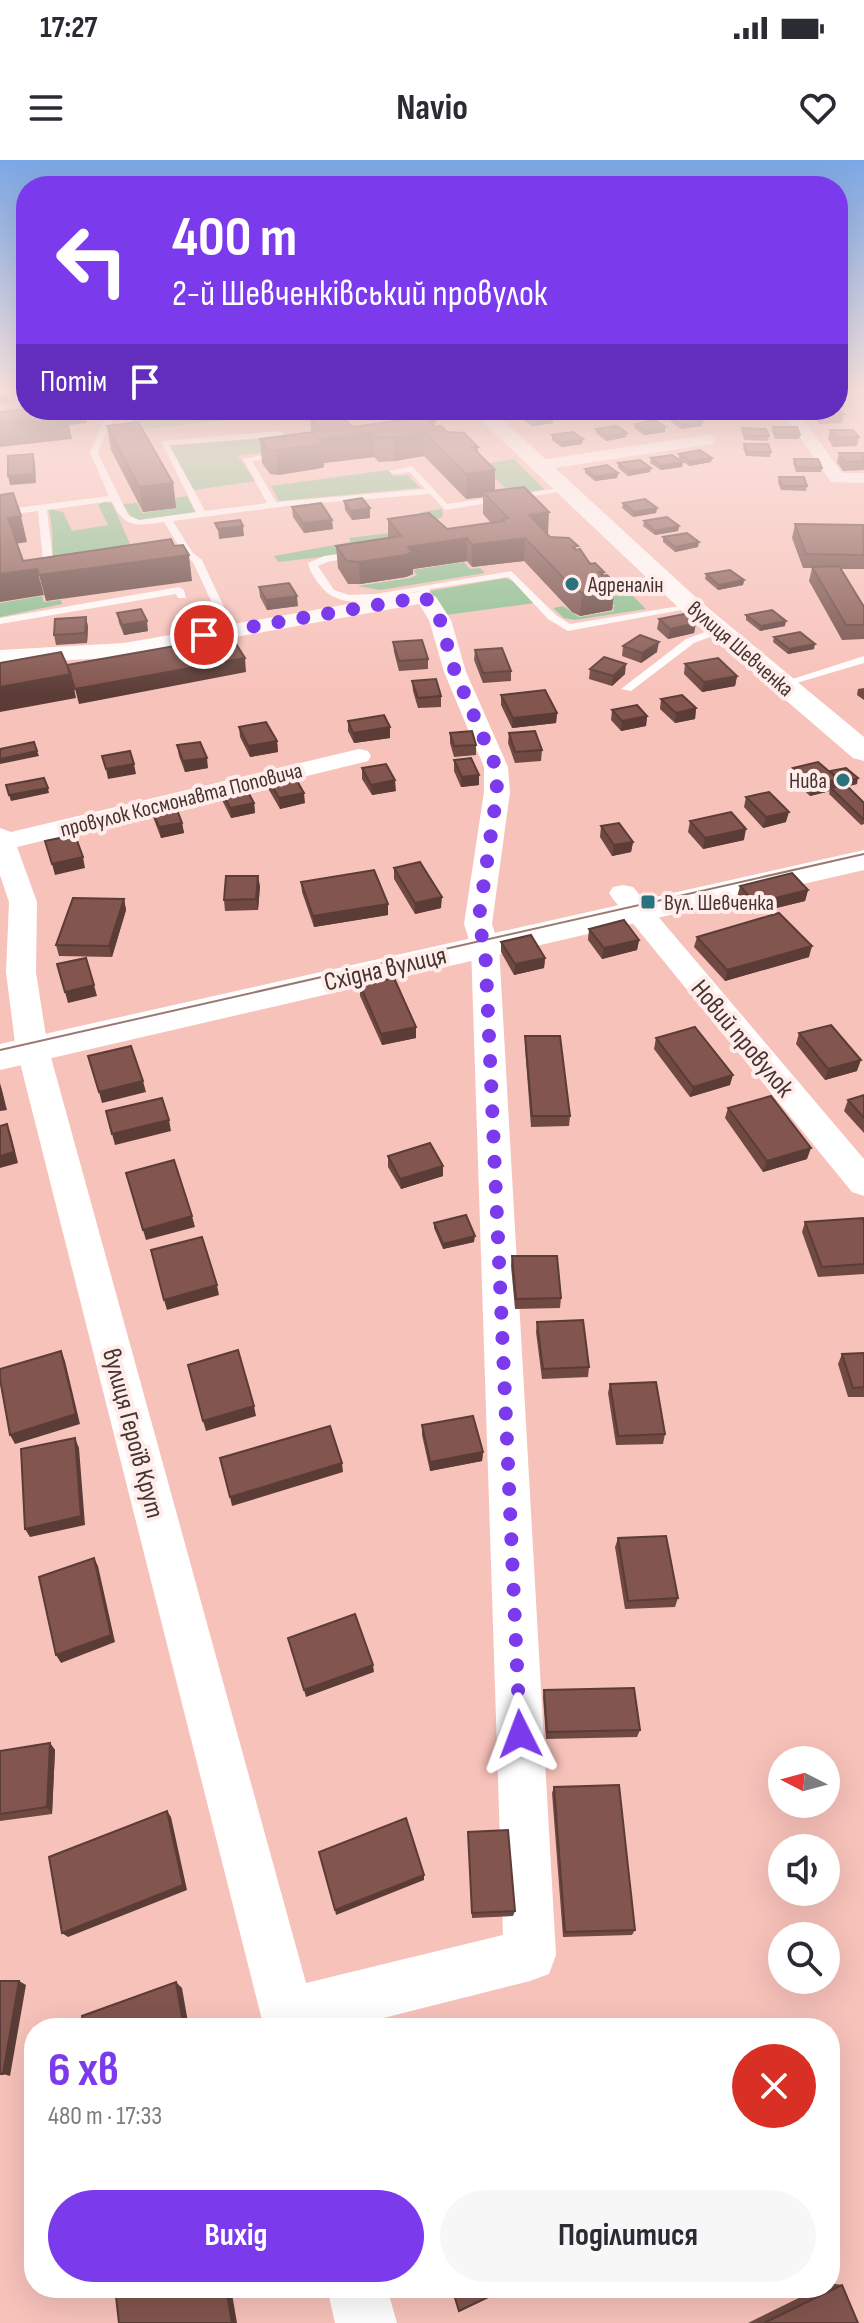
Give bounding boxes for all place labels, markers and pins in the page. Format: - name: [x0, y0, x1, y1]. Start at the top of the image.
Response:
- place label: Адреналін: [587, 572, 664, 599]
- marker: Адреналін: [563, 575, 581, 593]
- pin: [170, 601, 238, 669]
- place label: Нива: [789, 768, 827, 795]
- marker: Нива: [834, 771, 852, 789]
- place label: Вул. Шевченка: [664, 890, 774, 917]
- marker: Вул. Шевченка: [639, 893, 657, 911]

